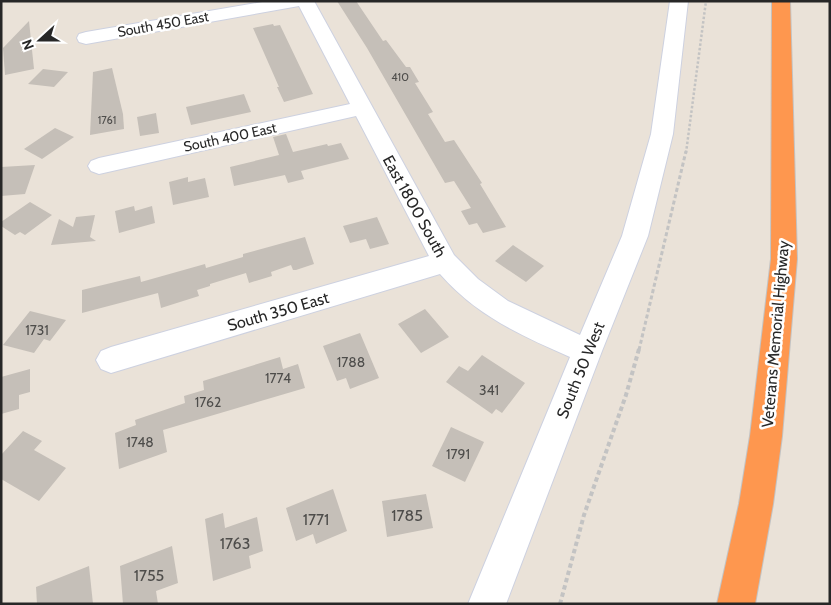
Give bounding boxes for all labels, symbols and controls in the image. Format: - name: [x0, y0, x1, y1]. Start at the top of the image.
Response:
- street label: South 450 East: [116, 7, 210, 41]
- north arrow: [15, 15, 65, 65]
- text: N: [18, 37, 38, 53]
- house number: 410: [391, 70, 409, 84]
- house number: 1761: [98, 113, 116, 127]
- street label: South 400 East: [182, 118, 278, 156]
- street label: East 1800 South: [379, 152, 450, 261]
- street label: Veterans Memorial Highway: [758, 240, 793, 428]
- street label: South 350 East: [225, 288, 332, 335]
- street label: South 50 West: [552, 319, 609, 421]
- house number: 1731: [25, 321, 49, 339]
- house number: 1788: [337, 353, 365, 371]
- house number: 1774: [265, 369, 291, 387]
- house number: 341: [479, 381, 499, 399]
- house number: 1762: [195, 393, 221, 411]
- house number: 1748: [126, 433, 154, 451]
- house number: 1791: [446, 445, 470, 463]
- house number: 1785: [391, 506, 423, 525]
- house number: 1771: [303, 510, 329, 529]
- house number: 1763: [220, 534, 250, 553]
- house number: 1755: [134, 566, 164, 585]

